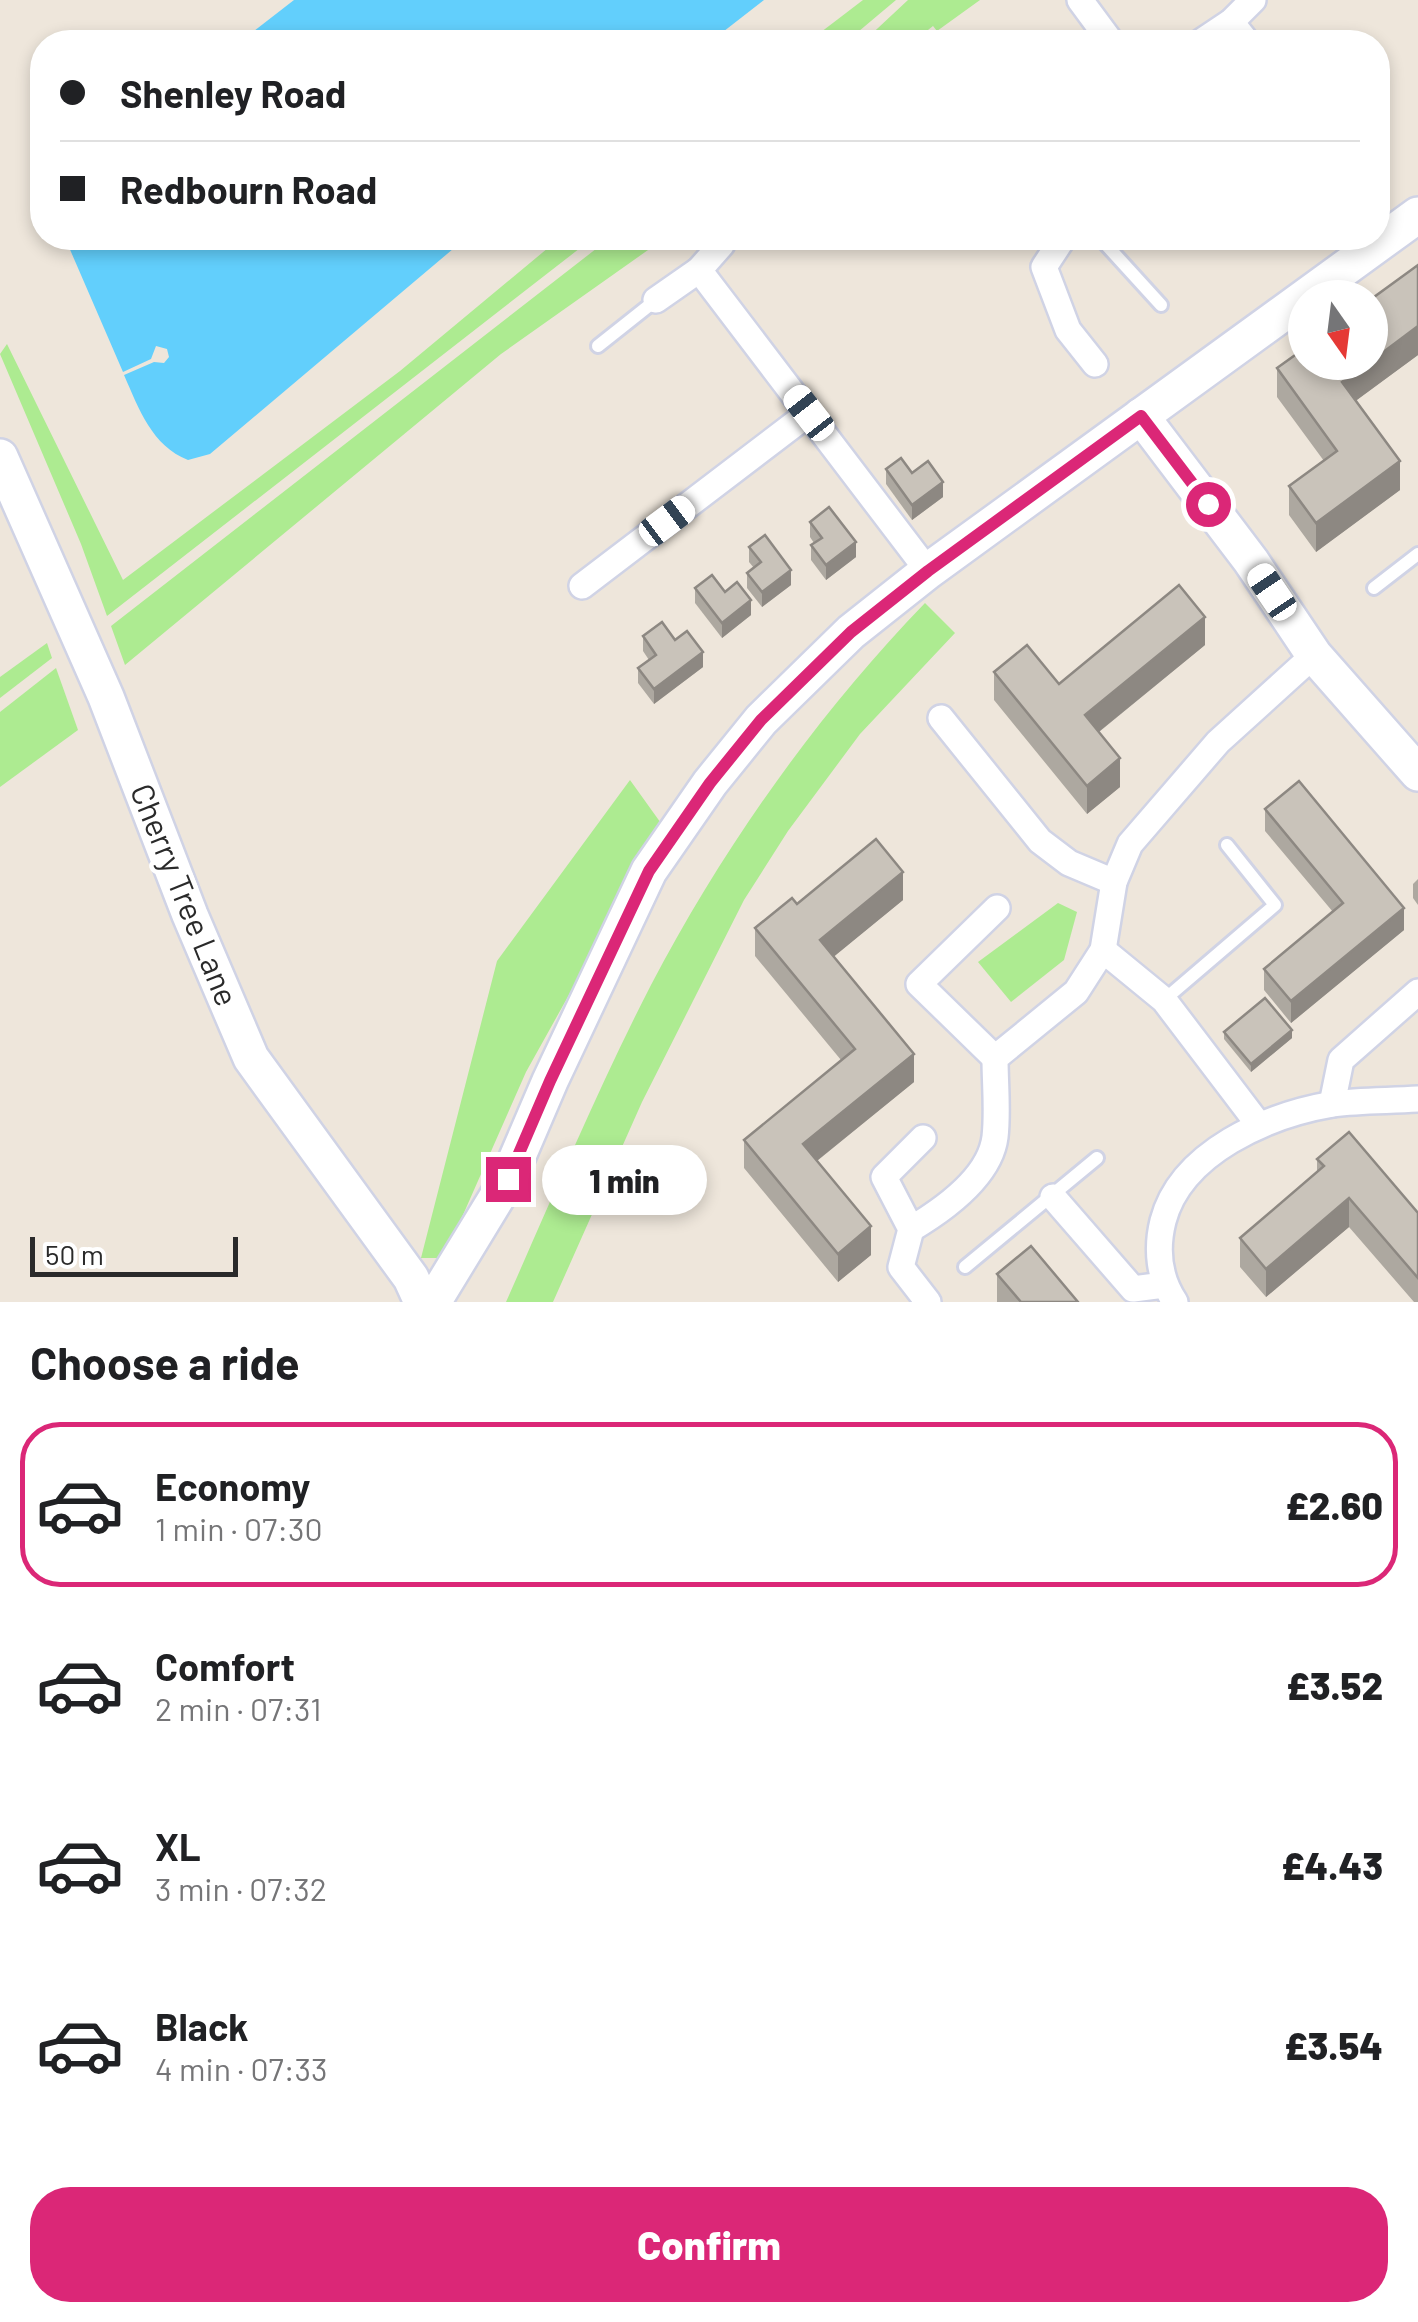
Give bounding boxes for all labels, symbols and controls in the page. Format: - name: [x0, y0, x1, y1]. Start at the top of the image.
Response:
- text: Shenley Road: [120, 70, 346, 116]
- text: Redbourn Road: [120, 166, 377, 212]
- north arrow: [1288, 280, 1388, 380]
- map controls: [1288, 280, 1388, 380]
- car: [779, 380, 839, 446]
- route start: [1186, 482, 1231, 527]
- car: [634, 491, 700, 551]
- car: [1243, 559, 1301, 625]
- street label: Cherry Tree Lane: [124, 778, 248, 1011]
- callout: 1 min: [543, 1144, 708, 1214]
- route end: [486, 1157, 531, 1202]
- text: 1 min: [589, 1161, 660, 1199]
- scale bar: [30, 1232, 238, 1276]
- text: 50 m: [45, 1237, 104, 1271]
- text: Choose a ride: [30, 1335, 300, 1389]
- icon: car: [35, 1460, 125, 1550]
- text: Economy: [155, 1463, 310, 1509]
- text: £2.60: [1285, 1482, 1383, 1528]
- text: 1 min · 07:30: [155, 1509, 323, 1547]
- icon: car: [35, 1640, 125, 1730]
- text: Comfort: [155, 1643, 295, 1689]
- text: £3.52: [1286, 1662, 1383, 1708]
- text: 2 min · 07:31: [155, 1689, 321, 1727]
- icon: car: [35, 1820, 125, 1910]
- text: XL: [155, 1823, 201, 1869]
- text: £4.43: [1281, 1842, 1383, 1888]
- text: 3 min · 07:32: [155, 1869, 327, 1907]
- icon: car: [35, 2000, 125, 2090]
- text: Black: [155, 2003, 249, 2049]
- text: £3.54: [1284, 2022, 1383, 2068]
- text: 4 min · 07:33: [155, 2049, 327, 2087]
- button: Confirm: [30, 2187, 1388, 2302]

